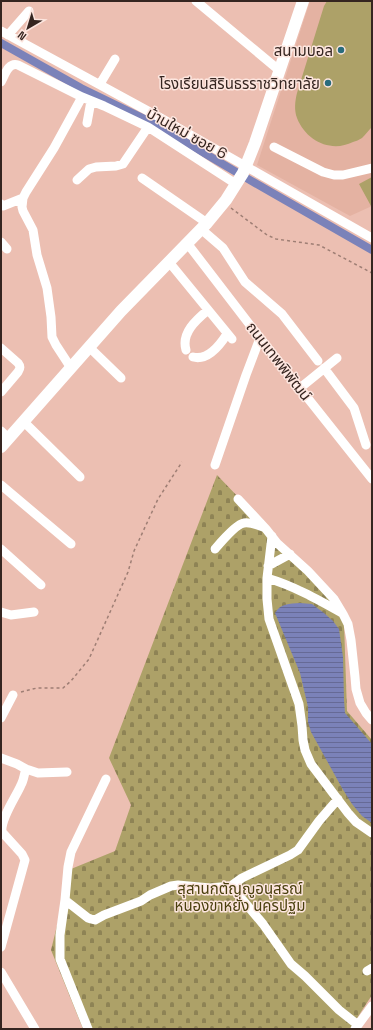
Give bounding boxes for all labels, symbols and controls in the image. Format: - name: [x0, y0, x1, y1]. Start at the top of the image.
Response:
- north arrow: [8, 8, 48, 48]
- text: N: [15, 28, 29, 44]
- place label: สนามบอล: [274, 41, 333, 60]
- marker: สนามบอล: [336, 45, 346, 55]
- place label: โรงเรียนสิรินธรราชวิทยาลัย: [159, 74, 320, 93]
- marker: โรงเรียนสิรินธรราชวิทยาลัย: [323, 78, 333, 88]
- street label: บ้านใหม่ ซอย 6: [143, 103, 231, 163]
- street label: ถนนเทพพิพัฒน์: [242, 318, 316, 404]
- park label: สุสานกตัญญูอนุสรณ์ หนองขาหยั่ง นครปฐม: [175, 879, 305, 915]

